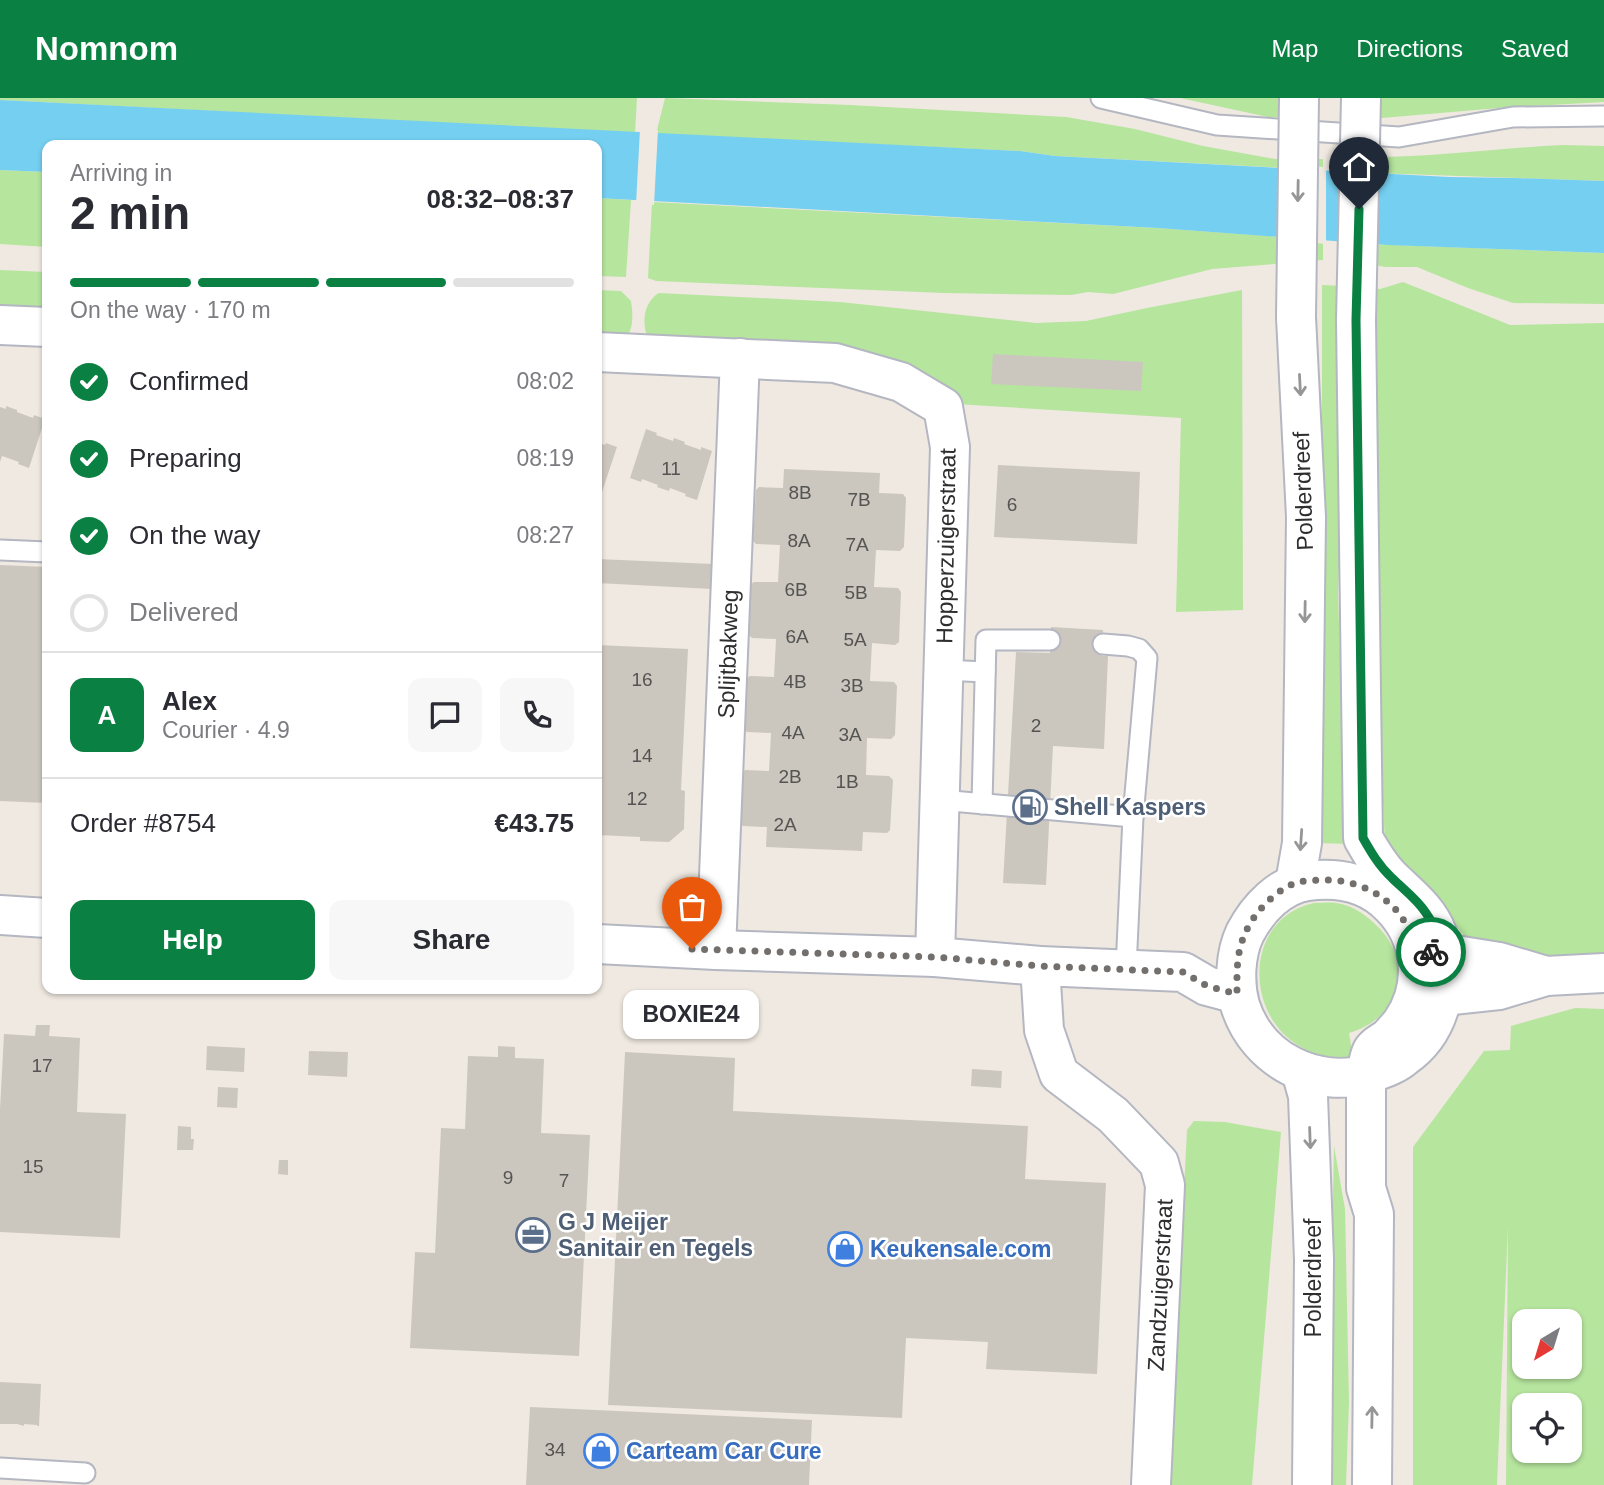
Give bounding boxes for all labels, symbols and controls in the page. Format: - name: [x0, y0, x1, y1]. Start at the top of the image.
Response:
- text: Nomnom: [35, 30, 178, 67]
- text: Map: [1272, 35, 1318, 62]
- text: Directions: [1356, 35, 1463, 62]
- text: Saved: [1501, 35, 1569, 62]
- pin: [1329, 137, 1389, 209]
- icon: home: [1340, 148, 1378, 186]
- text: Arriving in: [70, 160, 172, 186]
- one-way arrow: [1291, 179, 1305, 202]
- text: 08:32–08:37: [427, 184, 574, 214]
- text: 2 min: [70, 187, 190, 239]
- text: On the way · 170 m: [70, 297, 271, 323]
- icon: check: [70, 363, 108, 401]
- text: Confirmed: [129, 366, 249, 396]
- text: 08:02: [516, 368, 574, 394]
- one-way arrow: [1293, 373, 1306, 396]
- street label: Polderdreef: [1288, 431, 1318, 551]
- icon: check: [70, 440, 108, 478]
- text: Preparing: [129, 443, 242, 473]
- text: 08:19: [516, 445, 574, 471]
- street label: Hopperzuigerstraat: [931, 447, 961, 644]
- house number: 11: [661, 458, 681, 479]
- house number: 8B: [788, 482, 812, 503]
- house number: 7B: [847, 489, 871, 510]
- house number: 6: [1007, 494, 1017, 515]
- icon: check: [70, 517, 108, 555]
- text: On the way: [129, 520, 261, 550]
- text: 08:27: [516, 522, 574, 548]
- house number: 8A: [787, 530, 811, 551]
- house number: 7A: [845, 534, 869, 555]
- house number: 6B: [784, 579, 808, 600]
- house number: 5B: [844, 582, 868, 603]
- street label: Splijtbakweg: [713, 589, 743, 719]
- text: Delivered: [129, 597, 239, 627]
- one-way arrow: [1298, 601, 1312, 624]
- house number: 6A: [785, 626, 809, 647]
- house number: 5A: [843, 629, 867, 650]
- house number: 16: [631, 669, 653, 690]
- house number: 4B: [783, 671, 807, 692]
- house number: 3B: [840, 675, 864, 696]
- button: chat: [408, 678, 482, 752]
- button: phone: [500, 678, 574, 752]
- text: Alex: [162, 686, 217, 716]
- text: A: [98, 700, 116, 730]
- house number: 2: [1031, 715, 1041, 736]
- text: Courier · 4.9: [162, 717, 290, 743]
- house number: 4A: [781, 722, 805, 743]
- house number: 3A: [838, 724, 862, 745]
- house number: 14: [631, 745, 653, 766]
- house number: 2B: [778, 766, 802, 787]
- house number: 1B: [835, 771, 859, 792]
- house number: 12: [626, 788, 648, 809]
- fuel station icon: Shell Kaspers: [1011, 788, 1049, 826]
- place label: Shell Kaspers: [1054, 794, 1206, 820]
- text: Order #8754: [70, 808, 216, 838]
- text: €43.75: [494, 808, 574, 838]
- house number: 2A: [773, 814, 797, 835]
- one-way arrow: [1295, 828, 1308, 851]
- pin: [662, 877, 722, 949]
- icon: bag: [673, 888, 711, 926]
- button: Help: [70, 900, 315, 980]
- button: Share: [329, 900, 574, 980]
- courier: [1396, 917, 1466, 987]
- icon: bike: [1412, 933, 1450, 971]
- callout: BOXIE24: [624, 991, 760, 1040]
- text: BOXIE24: [642, 1001, 740, 1027]
- house number: 17: [31, 1055, 53, 1076]
- one-way arrow: [1303, 1127, 1316, 1150]
- house number: 15: [22, 1156, 44, 1177]
- house number: 9: [503, 1167, 513, 1188]
- house number: 7: [559, 1170, 569, 1191]
- street label: Zandzuigerstraat: [1143, 1198, 1178, 1372]
- place label: G J Meijer Sanitair en Tegels: [558, 1209, 753, 1261]
- office icon: G J Meijer Sanitair en Tegels: [514, 1216, 552, 1254]
- street label: Polderdreef: [1300, 1218, 1326, 1337]
- shop icon: Keukensale.com: [826, 1230, 864, 1268]
- place label: Keukensale.com: [870, 1236, 1052, 1262]
- north arrow: [1512, 1309, 1582, 1379]
- map controls: [1512, 1309, 1582, 1463]
- button: locate: [1512, 1393, 1582, 1463]
- one-way arrow: [1365, 1406, 1379, 1429]
- shop icon: Carteam Car Cure: [582, 1432, 620, 1470]
- place label: Carteam Car Cure: [626, 1438, 822, 1464]
- house number: 34: [544, 1439, 566, 1460]

